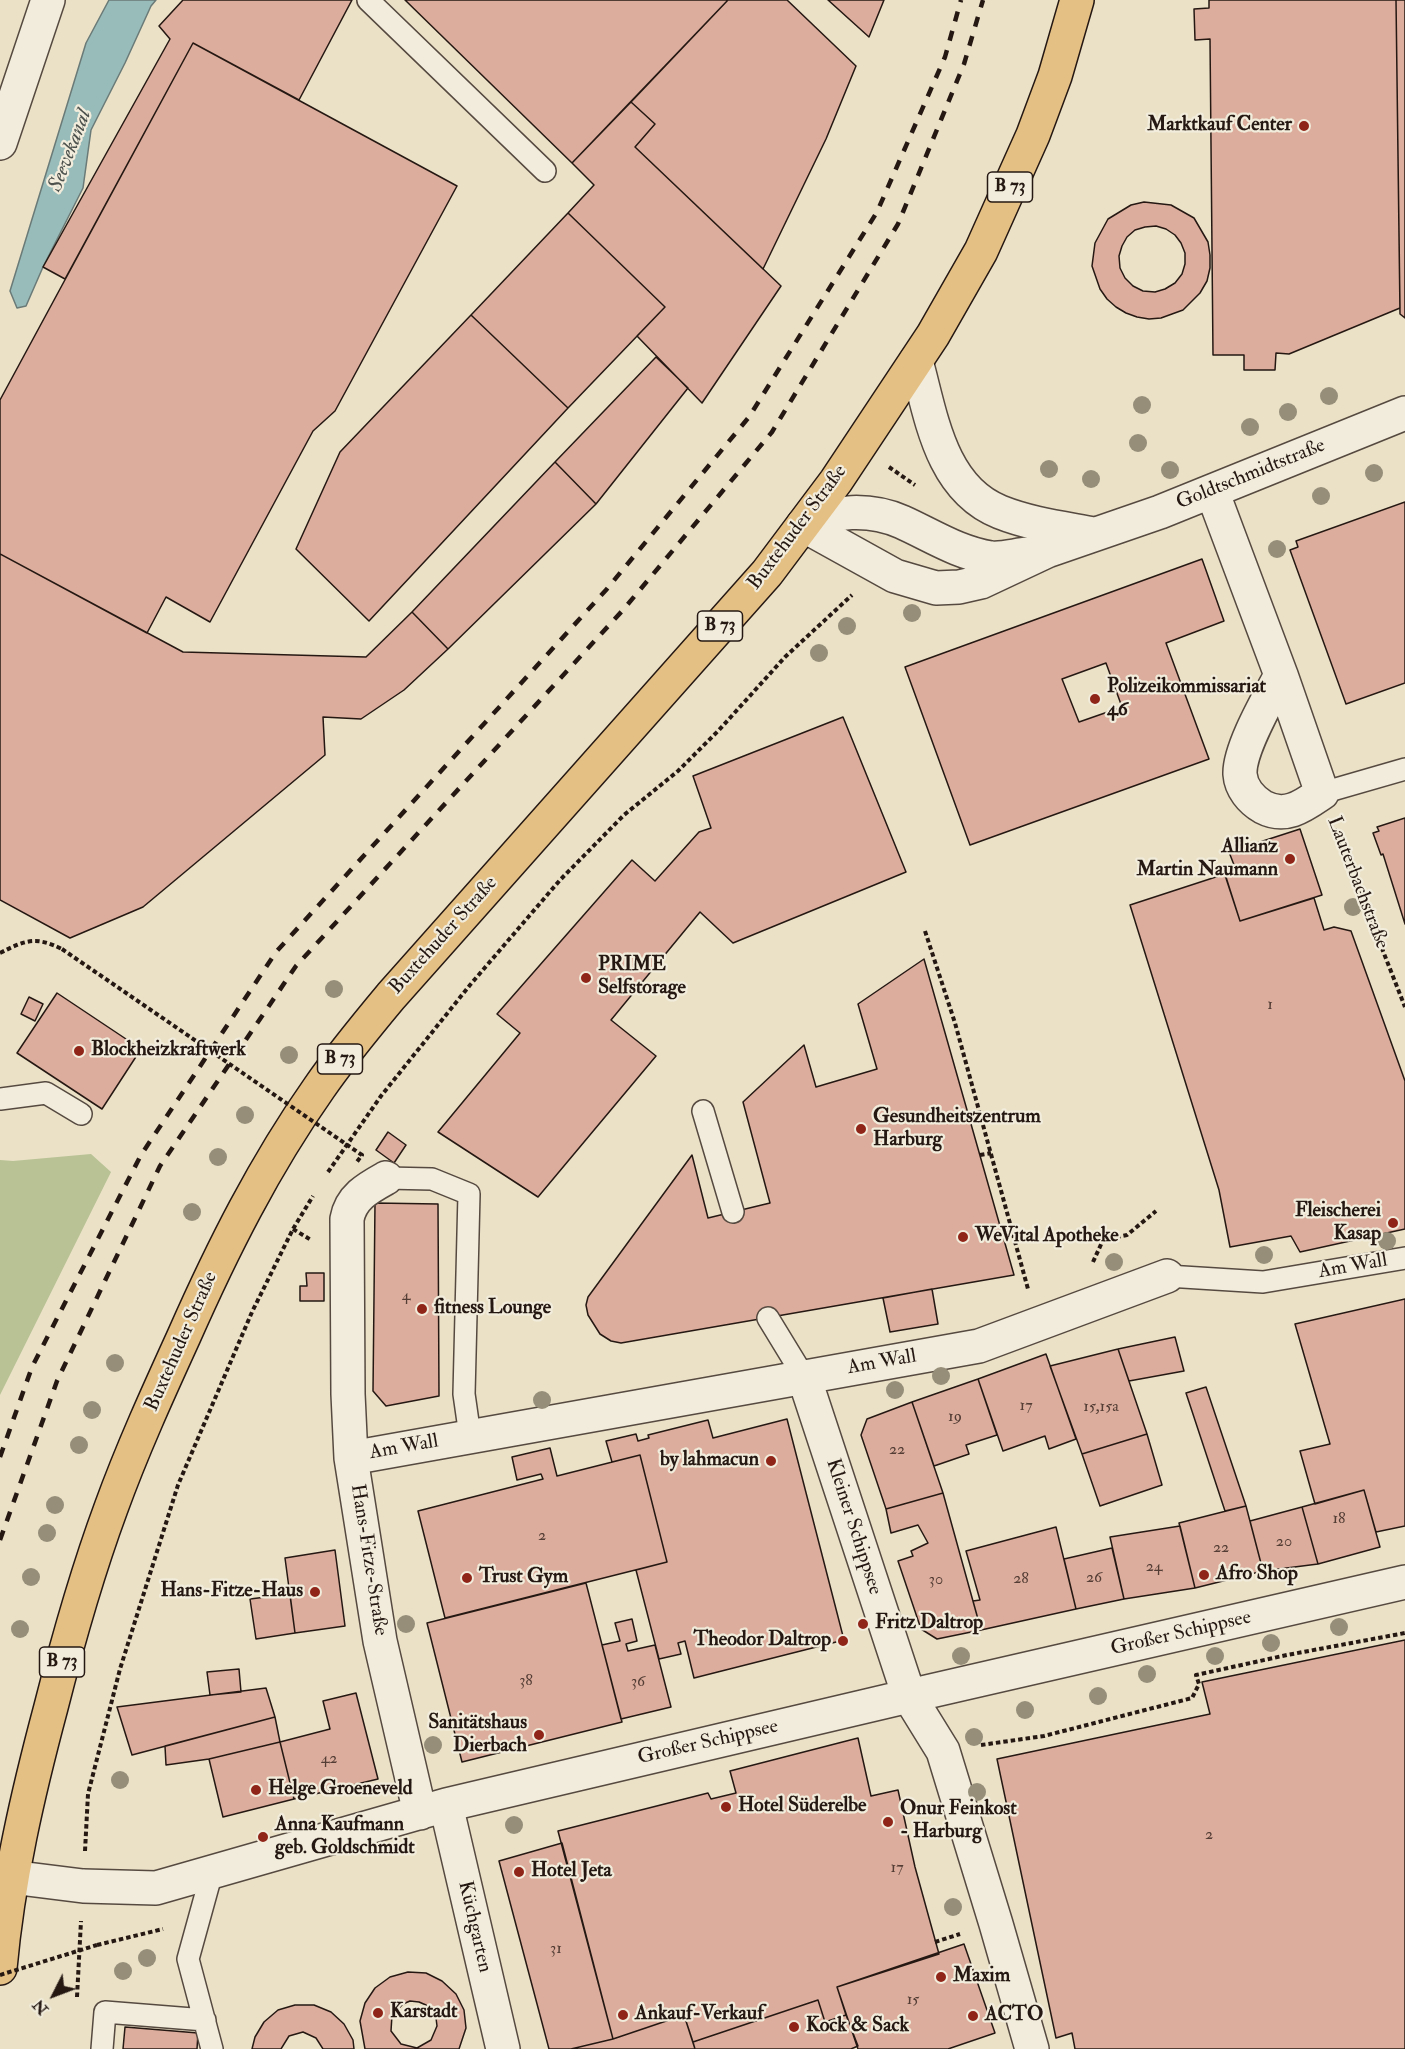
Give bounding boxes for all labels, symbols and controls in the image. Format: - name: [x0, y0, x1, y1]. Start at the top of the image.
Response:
- water label: Seevekanal: [44, 107, 98, 195]
- place label: Marktkauf Center: [1147, 114, 1292, 138]
- marker: Marktkauf Center: [1297, 119, 1311, 133]
- road number: B 73: [988, 172, 1032, 202]
- street label: Goldtschmidtstraße: [1173, 434, 1329, 516]
- street label: Buxtehuder Straße: [743, 461, 853, 595]
- road number: B 73: [698, 611, 742, 641]
- place label: Polizeikommissariat 46: [1107, 676, 1266, 723]
- marker: Polizeikommissariat 46: [1088, 692, 1102, 706]
- street label: Lauterbachstraße: [1321, 813, 1393, 953]
- place label: Allianz Martin Naumann: [1136, 836, 1278, 883]
- marker: Allianz Martin Naumann: [1283, 852, 1297, 866]
- street label: Buxtehuder Straße: [385, 872, 503, 1000]
- place label: PRIME Selfstorage: [598, 954, 686, 1001]
- marker: PRIME Selfstorage: [579, 971, 593, 985]
- house number: 1: [1267, 996, 1273, 1016]
- place label: Blockheizkraftwerk: [91, 1039, 246, 1063]
- marker: Blockheizkraftwerk: [72, 1044, 86, 1058]
- road number: B 73: [318, 1044, 362, 1074]
- place label: Gesundheitszentrum Harburg: [873, 1106, 1041, 1153]
- marker: Gesundheitszentrum Harburg: [854, 1122, 868, 1136]
- place label: Fleischerei Kasap: [1295, 1200, 1381, 1247]
- marker: Fleischerei Kasap: [1386, 1216, 1400, 1230]
- place label: WeVital Apotheke: [975, 1225, 1119, 1249]
- marker: WeVital Apotheke: [956, 1230, 970, 1244]
- street label: Am Wall: [1317, 1249, 1389, 1285]
- street label: Buxtehuder Straße: [140, 1269, 224, 1415]
- house number: 4: [402, 1287, 410, 1307]
- place label: fitness Lounge: [434, 1297, 551, 1321]
- marker: fitness Lounge: [415, 1302, 429, 1316]
- street label: Am Wall: [846, 1345, 918, 1381]
- house number: 17: [1019, 1397, 1033, 1417]
- house number: 15,15a: [1083, 1398, 1119, 1418]
- house number: 19: [948, 1408, 962, 1428]
- street label: Am Wall: [368, 1430, 440, 1466]
- house number: 22: [889, 1441, 905, 1461]
- place label: by lahmacun: [660, 1449, 759, 1473]
- marker: by lahmacun: [764, 1454, 778, 1468]
- street label: Kleiner Schippsee: [820, 1456, 886, 1598]
- street label: Hans-Fitze-Straße: [344, 1482, 392, 1638]
- house number: 18: [1332, 1510, 1346, 1530]
- house number: 2: [538, 1527, 546, 1547]
- house number: 20: [1276, 1533, 1292, 1553]
- house number: 22: [1213, 1539, 1229, 1559]
- house number: 24: [1146, 1558, 1162, 1578]
- place label: Afro Shop: [1216, 1563, 1298, 1587]
- place label: Trust Gym: [479, 1566, 568, 1590]
- marker: Afro Shop: [1197, 1568, 1211, 1582]
- house number: 26: [1086, 1569, 1102, 1589]
- house number: 28: [1013, 1570, 1029, 1590]
- marker: Trust Gym: [460, 1571, 474, 1585]
- house number: 30: [929, 1571, 943, 1591]
- place label: Hans-Fitze-Haus: [160, 1580, 303, 1604]
- marker: Hans-Fitze-Haus: [308, 1585, 322, 1599]
- street label: Großer Schippsee: [1108, 1606, 1254, 1662]
- place label: Fritz Daltrop: [875, 1612, 983, 1636]
- marker: Fritz Daltrop: [856, 1617, 870, 1631]
- place label: Theodor Daltrop: [693, 1629, 831, 1653]
- marker: Theodor Daltrop: [836, 1634, 850, 1648]
- road number: B 73: [40, 1647, 84, 1677]
- house number: 38: [519, 1672, 533, 1692]
- house number: 36: [631, 1673, 645, 1693]
- place label: Sanitätshaus Dierbach: [428, 1712, 527, 1759]
- street label: Großer Schippsee: [635, 1715, 781, 1771]
- marker: Sanitätshaus Dierbach: [532, 1728, 546, 1742]
- house number: 42: [321, 1750, 337, 1770]
- place label: Helge Groeneveld: [268, 1778, 413, 1802]
- marker: Helge Groeneveld: [249, 1783, 263, 1797]
- place label: Hotel Süderelbe: [738, 1795, 866, 1819]
- place label: Onur Feinkost - Harburg: [900, 1798, 1017, 1845]
- marker: Hotel Süderelbe: [719, 1800, 733, 1814]
- place label: Anna Kaufmann geb. Goldschmidt: [275, 1814, 415, 1861]
- marker: Onur Feinkost - Harburg: [881, 1815, 895, 1829]
- house number: 2: [1205, 1826, 1213, 1846]
- marker: Anna Kaufmann geb. Goldschmidt: [256, 1830, 270, 1844]
- house number: 17: [890, 1859, 904, 1879]
- place label: Hotel Jeta: [531, 1860, 612, 1884]
- marker: Hotel Jeta: [512, 1865, 526, 1879]
- street label: Küchgarten: [452, 1879, 496, 1975]
- house number: 31: [550, 1940, 562, 1960]
- north arrow: [24, 1965, 84, 2025]
- place label: Maxim: [953, 1965, 1010, 1989]
- marker: Maxim: [934, 1970, 948, 1984]
- house number: 15: [907, 1991, 919, 2011]
- text: N: [28, 1995, 53, 2019]
- place label: Karstadt: [390, 2001, 457, 2025]
- place label: Ankauf-Verkauf: [635, 2003, 764, 2027]
- place label: ACTO: [985, 2004, 1043, 2028]
- marker: Karstadt: [371, 2006, 385, 2020]
- marker: Ankauf-Verkauf: [616, 2008, 630, 2022]
- marker: ACTO: [966, 2009, 980, 2023]
- place label: Kock & Sack: [806, 2015, 909, 2039]
- marker: Kock & Sack: [787, 2020, 801, 2034]

